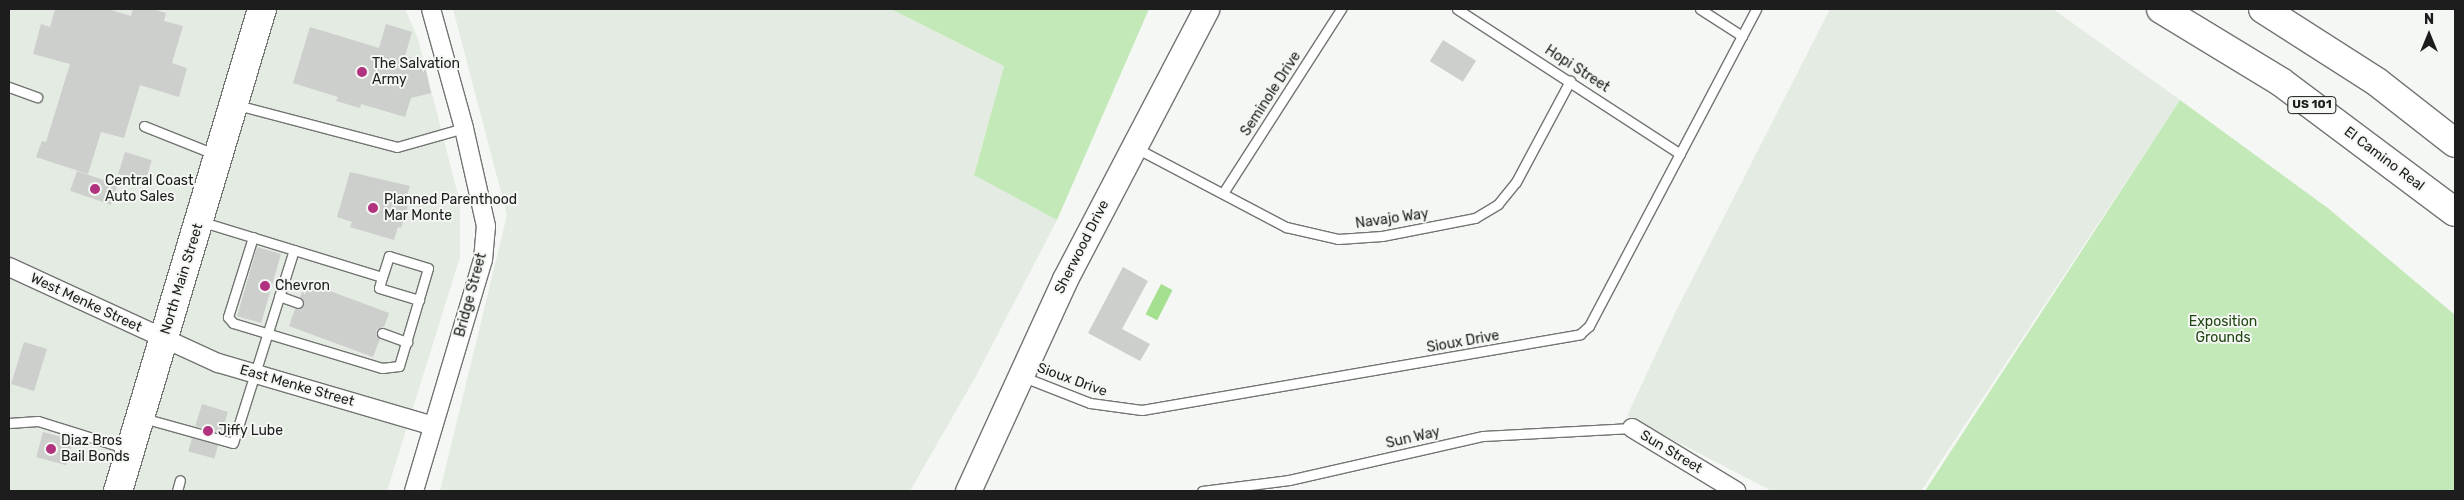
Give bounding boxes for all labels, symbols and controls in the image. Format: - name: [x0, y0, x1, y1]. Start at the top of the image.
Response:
- north arrow: [2404, 10, 2454, 60]
- text: N: [2424, 11, 2434, 28]
- street label: Hopi Street: [1542, 42, 1612, 96]
- street label: Seminole Drive: [1237, 49, 1305, 139]
- place label: The Salvation Army: [372, 56, 460, 88]
- marker: The Salvation Army: [356, 66, 368, 78]
- road number: US 101: [2287, 96, 2337, 114]
- street label: El Camino Real: [2341, 123, 2427, 195]
- place label: Central Coast Auto Sales: [105, 173, 193, 206]
- marker: Central Coast Auto Sales: [89, 183, 101, 195]
- place label: Planned Parenthood Mar Monte: [384, 192, 517, 224]
- street label: Sherwood Drive: [1051, 197, 1113, 297]
- marker: Planned Parenthood Mar Monte: [366, 201, 380, 215]
- street label: Navajo Way: [1354, 206, 1430, 232]
- street label: North Main Street: [157, 221, 207, 337]
- street label: Bridge Street: [452, 251, 490, 339]
- street label: West Menke Street: [28, 270, 144, 336]
- place label: Chevron: [275, 278, 330, 294]
- marker: Chevron: [259, 280, 271, 292]
- park label: Exposition Grounds: [2189, 314, 2257, 347]
- street label: Sioux Drive: [1425, 327, 1501, 357]
- street label: Sioux Drive: [1035, 360, 1109, 400]
- street label: East Menke Street: [238, 362, 356, 410]
- place label: Jiffy Lube: [218, 423, 283, 439]
- street label: Sun Way: [1384, 424, 1442, 452]
- marker: Jiffy Lube: [202, 425, 214, 437]
- street label: Sun Street: [1637, 427, 1705, 477]
- place label: Diaz Bros Bail Bonds: [61, 433, 130, 466]
- marker: Diaz Bros Bail Bonds: [45, 443, 57, 455]

